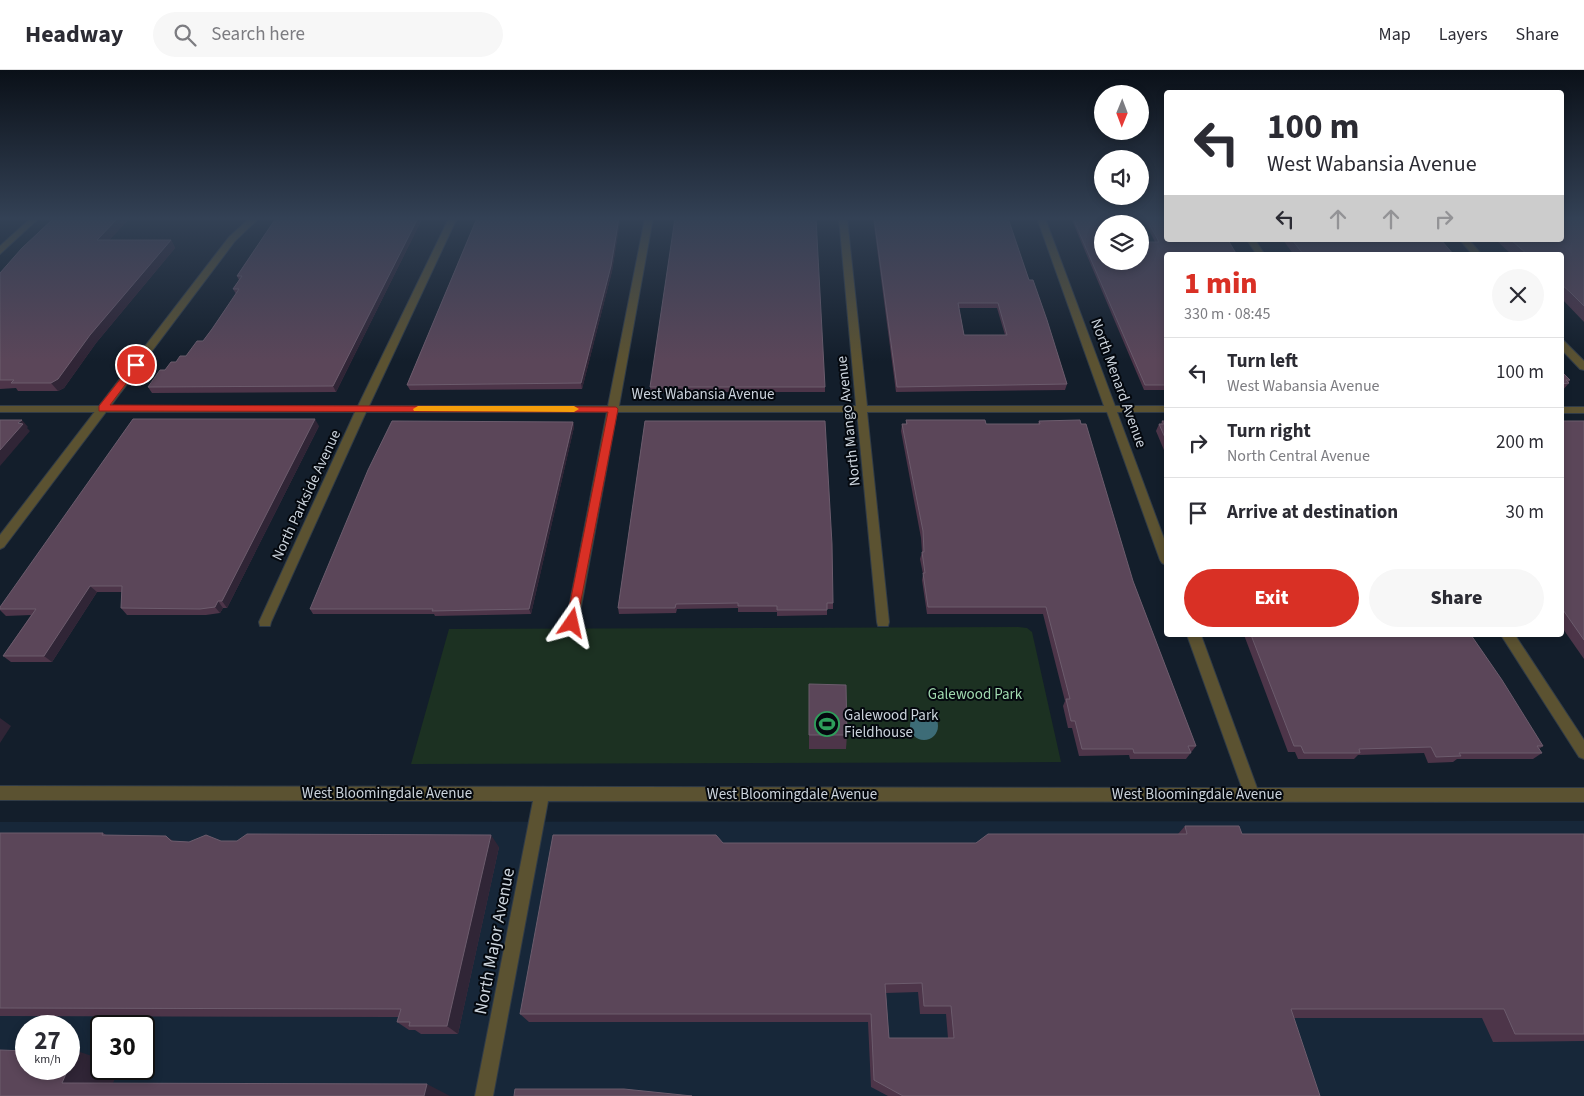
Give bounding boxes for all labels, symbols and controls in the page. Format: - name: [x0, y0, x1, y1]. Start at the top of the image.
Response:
- search box: [153, 12, 503, 57]
- text: Headway: [25, 17, 123, 52]
- icon: search: [171, 21, 199, 49]
- text: Search here: [211, 21, 305, 48]
- text: Map: [1379, 22, 1411, 47]
- text: Layers: [1439, 22, 1488, 47]
- text: Share: [1516, 22, 1559, 47]
- north arrow: [1094, 85, 1149, 140]
- map controls: [1094, 85, 1149, 270]
- text: 100 m: [1267, 102, 1359, 152]
- icon: left: [1184, 110, 1249, 175]
- text: West Wabansia Avenue: [1267, 148, 1477, 180]
- button: sound: [1094, 150, 1149, 205]
- icon: left: [1271, 205, 1299, 233]
- icon: ahead: [1324, 205, 1352, 233]
- icon: ahead: [1377, 205, 1405, 233]
- icon: right: [1430, 205, 1458, 233]
- button: layers: [1094, 215, 1149, 270]
- text: 1 min: [1184, 262, 1258, 305]
- button: close: [1492, 269, 1544, 321]
- text: 330 m · 08:45: [1184, 303, 1271, 325]
- street label: North Menard Avenue: [1085, 316, 1152, 451]
- pin: [115, 344, 157, 386]
- text: Turn left: [1227, 348, 1298, 375]
- icon: arrive: [122, 351, 150, 379]
- street label: North Mango Avenue: [831, 355, 866, 487]
- icon: left: [1184, 359, 1212, 387]
- text: 100 m: [1496, 359, 1544, 386]
- text: West Wabansia Avenue: [1227, 375, 1380, 397]
- street label: West Wabansia Avenue: [631, 384, 775, 405]
- text: Turn right: [1227, 418, 1311, 445]
- street label: North Parkside Avenue: [267, 426, 346, 564]
- icon: right: [1184, 429, 1212, 457]
- text: 200 m: [1496, 429, 1544, 456]
- text: North Central Avenue: [1227, 445, 1370, 467]
- icon: arrive: [1184, 499, 1212, 527]
- text: Arrive at destination: [1227, 499, 1398, 526]
- text: 30 m: [1506, 499, 1544, 526]
- button: Exit: [1184, 569, 1359, 627]
- button: Share: [1369, 569, 1544, 627]
- position arrow: [545, 596, 597, 648]
- park label: Galewood Park: [928, 684, 1023, 705]
- place label: Galewood Park Fieldhouse: [844, 705, 939, 743]
- sports icon: Galewood Park Fieldhouse: [814, 711, 840, 737]
- street label: West Bloomingdale Avenue: [302, 783, 472, 804]
- street label: West Bloomingdale Avenue: [707, 784, 877, 805]
- street label: West Bloomingdale Avenue: [1112, 784, 1282, 805]
- street label: North Major Avenue: [468, 866, 521, 1017]
- speed limit sign: 30: [90, 1015, 155, 1080]
- text: 27: [34, 1023, 61, 1059]
- text: km/h: [34, 1051, 61, 1068]

